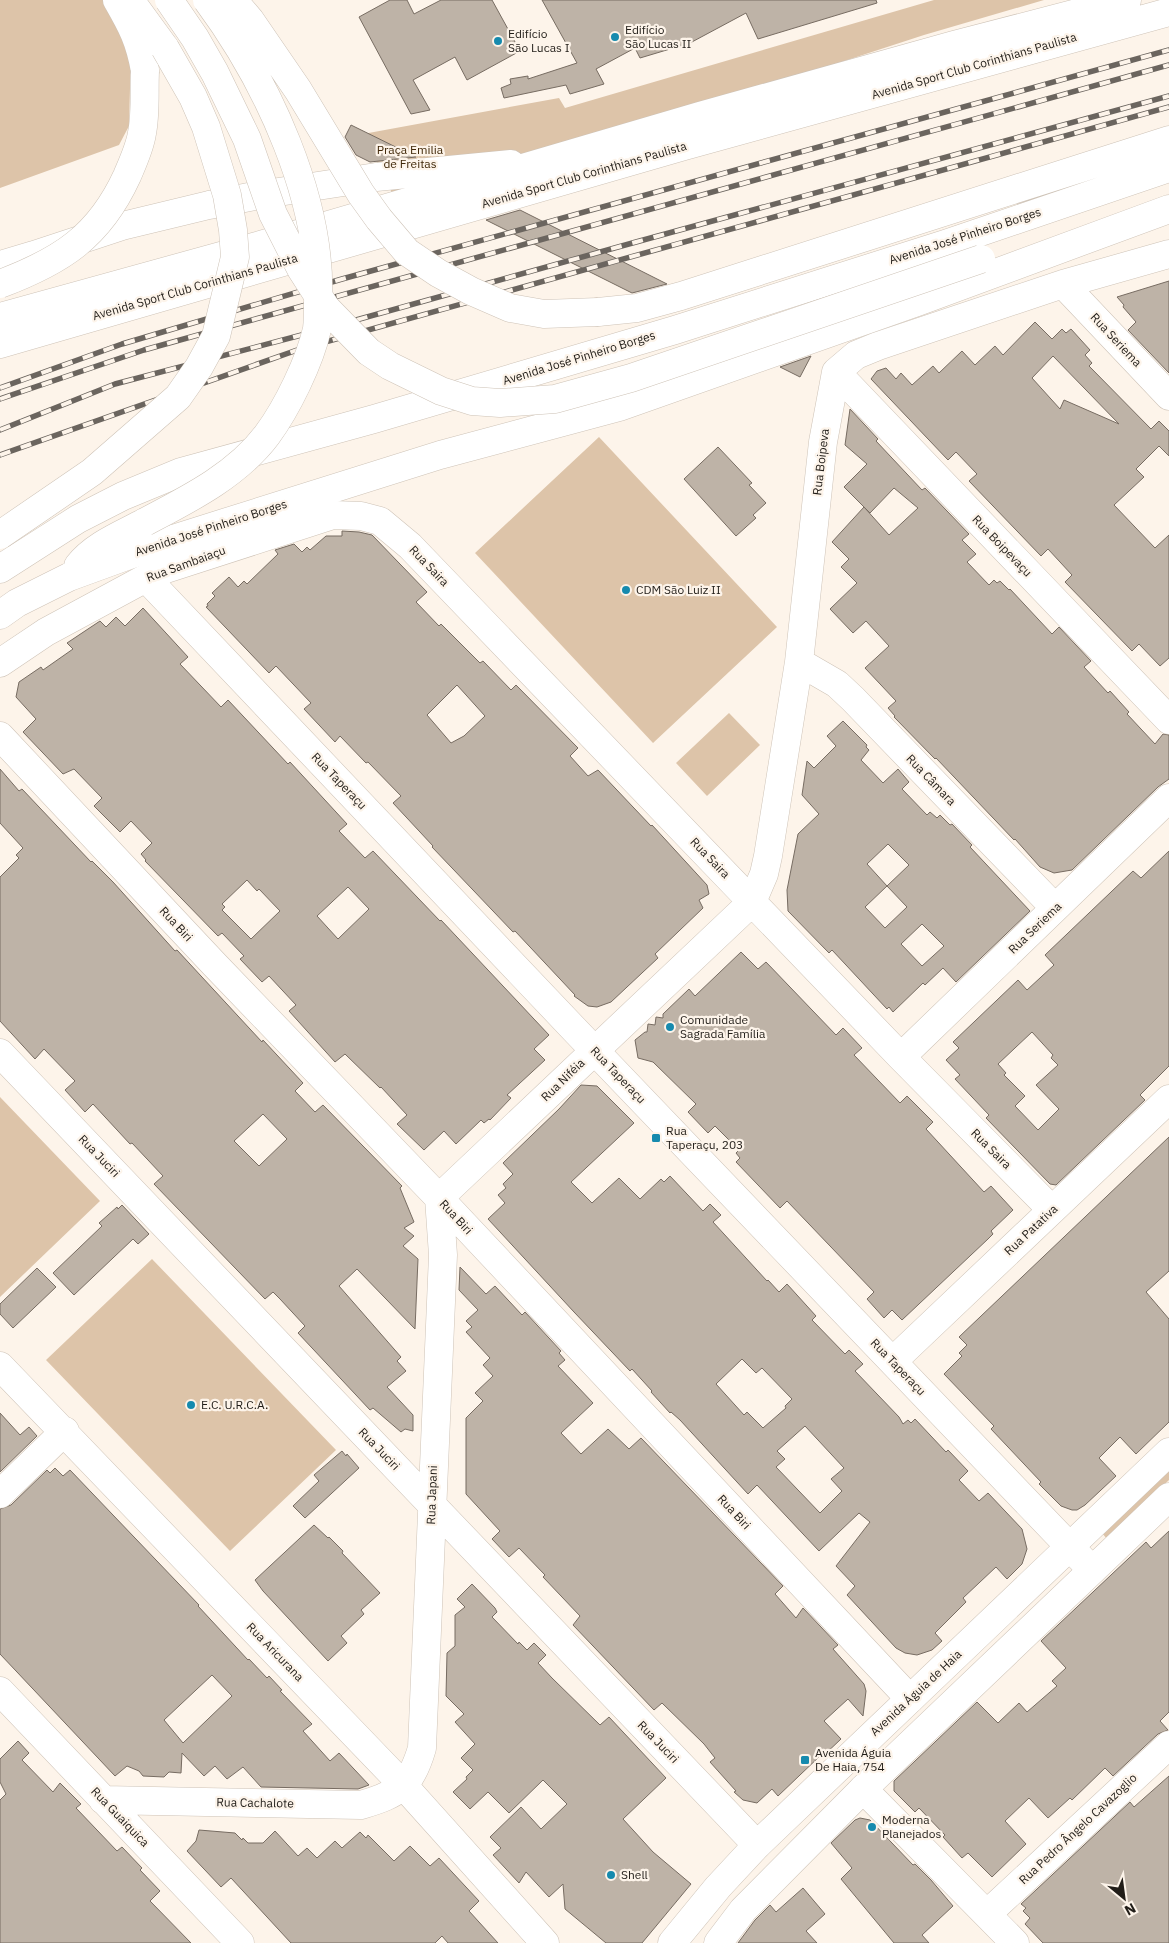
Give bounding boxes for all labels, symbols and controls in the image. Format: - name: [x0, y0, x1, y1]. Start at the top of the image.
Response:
- place label: Edifício São Lucas II: [625, 22, 692, 51]
- place label: Edifício São Lucas I: [508, 26, 570, 55]
- street label: Avenida Sport Club Corinthians Paulista: [870, 29, 1079, 102]
- marker: Edifício São Lucas II: [609, 31, 621, 43]
- marker: Edifício São Lucas I: [492, 35, 504, 47]
- street label: Avenida Sport Club Corinthians Paulista: [480, 138, 689, 211]
- park label: Praça Emilia de Freitas: [377, 142, 444, 171]
- street label: Avenida José Pinheiro Borges: [887, 204, 1043, 267]
- street label: Avenida Sport Club Corinthians Paulista: [91, 250, 300, 323]
- street label: Rua Seriema: [1088, 310, 1145, 370]
- street label: Avenida José Pinheiro Borges: [501, 327, 657, 388]
- street label: Rua Boipeva: [809, 427, 832, 496]
- street label: Avenida José Pinheiro Borges: [133, 496, 289, 559]
- street label: Rua Boipevaçu: [969, 512, 1035, 580]
- street label: Rua Sambaiaçu: [144, 542, 228, 585]
- street label: Rua Saira: [406, 542, 453, 590]
- place label: CDM São Luiz II: [636, 582, 721, 597]
- marker: CDM São Luiz II: [620, 584, 632, 596]
- street label: Rua Taperaçu: [308, 749, 370, 812]
- street label: Rua Câmara: [903, 751, 960, 809]
- street label: Rua Saira: [687, 834, 734, 882]
- street label: Rua Seriema: [1005, 898, 1065, 957]
- street label: Rua Biri: [157, 903, 196, 944]
- place label: Comunidade Sagrada Família: [680, 1012, 766, 1041]
- marker: Comunidade Sagrada Família: [664, 1021, 676, 1033]
- street label: Rua Taperaçu: [587, 1043, 649, 1106]
- street label: Rua Niféia: [538, 1055, 588, 1104]
- place label: Rua Taperaçu, 203: [666, 1123, 743, 1152]
- street label: Rua Saira: [968, 1125, 1015, 1172]
- street label: Rua Juciri: [76, 1131, 123, 1180]
- marker: Rua Taperaçu, 203: [650, 1132, 662, 1144]
- street label: Rua Biri: [437, 1196, 476, 1237]
- street label: Rua Patativa: [1001, 1201, 1061, 1258]
- street label: Rua Taperaçu: [867, 1335, 929, 1398]
- place label: E.C. U.R.C.A.: [201, 1397, 268, 1412]
- marker: E.C. U.R.C.A.: [185, 1399, 197, 1411]
- street label: Rua Juciri: [356, 1424, 403, 1473]
- street label: Rua Japani: [423, 1465, 440, 1525]
- street label: Rua Biri: [715, 1491, 754, 1532]
- street label: Rua Aricurana: [244, 1619, 307, 1685]
- street label: Avenida Águia de Haia: [867, 1646, 965, 1739]
- street label: Rua Juciri: [635, 1717, 682, 1766]
- place label: Avenida Águia De Haia, 754: [815, 1745, 892, 1774]
- marker: Avenida Águia De Haia, 754: [799, 1754, 811, 1766]
- street label: Rua Pedro Ângelo Cavazoglio: [1016, 1770, 1140, 1887]
- street label: Rua Guaiquica: [88, 1784, 153, 1850]
- street label: Rua Cachalote: [216, 1794, 294, 1811]
- place label: Moderna Planejados: [882, 1812, 941, 1841]
- marker: Moderna Planejados: [866, 1821, 878, 1833]
- place label: Shell: [621, 1867, 648, 1882]
- marker: Shell: [605, 1869, 617, 1881]
- north arrow: [1099, 1873, 1149, 1923]
- text: N: [1122, 1899, 1139, 1920]

